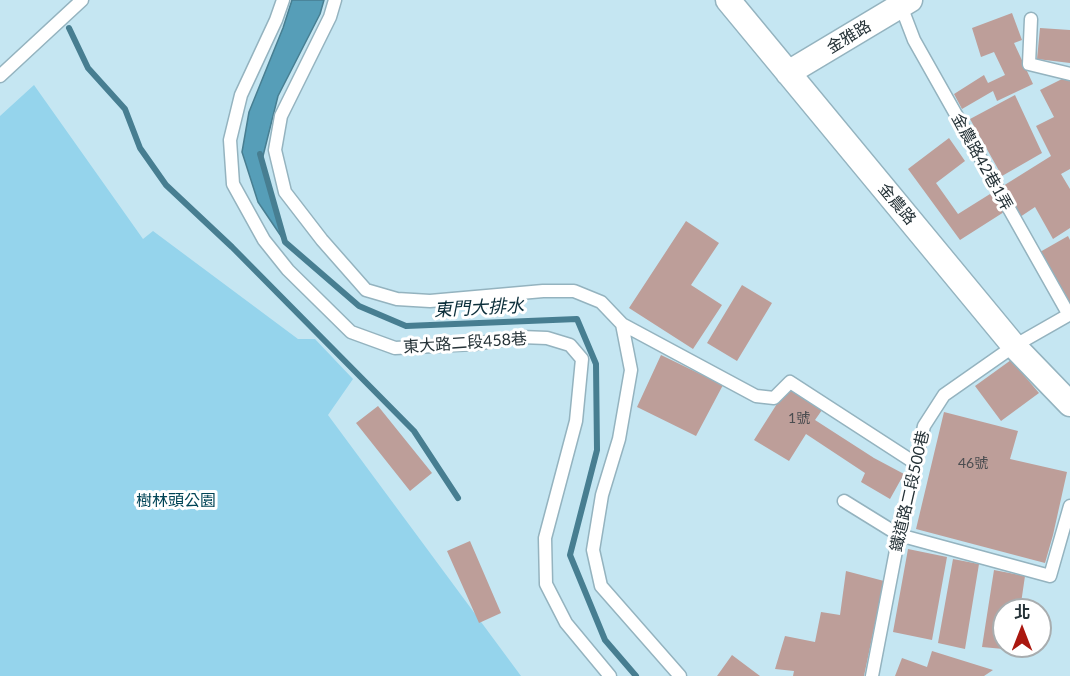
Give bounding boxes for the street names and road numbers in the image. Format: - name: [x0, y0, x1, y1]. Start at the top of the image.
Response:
- street label: 金雅路: [823, 16, 875, 58]
- street label: 金農路42巷1弄: [947, 110, 1017, 214]
- street label: 金農路: [874, 179, 920, 229]
- street label: 東大路二段458巷: [403, 329, 527, 357]
- street label: 鐵道路二段500巷: [887, 429, 933, 553]

